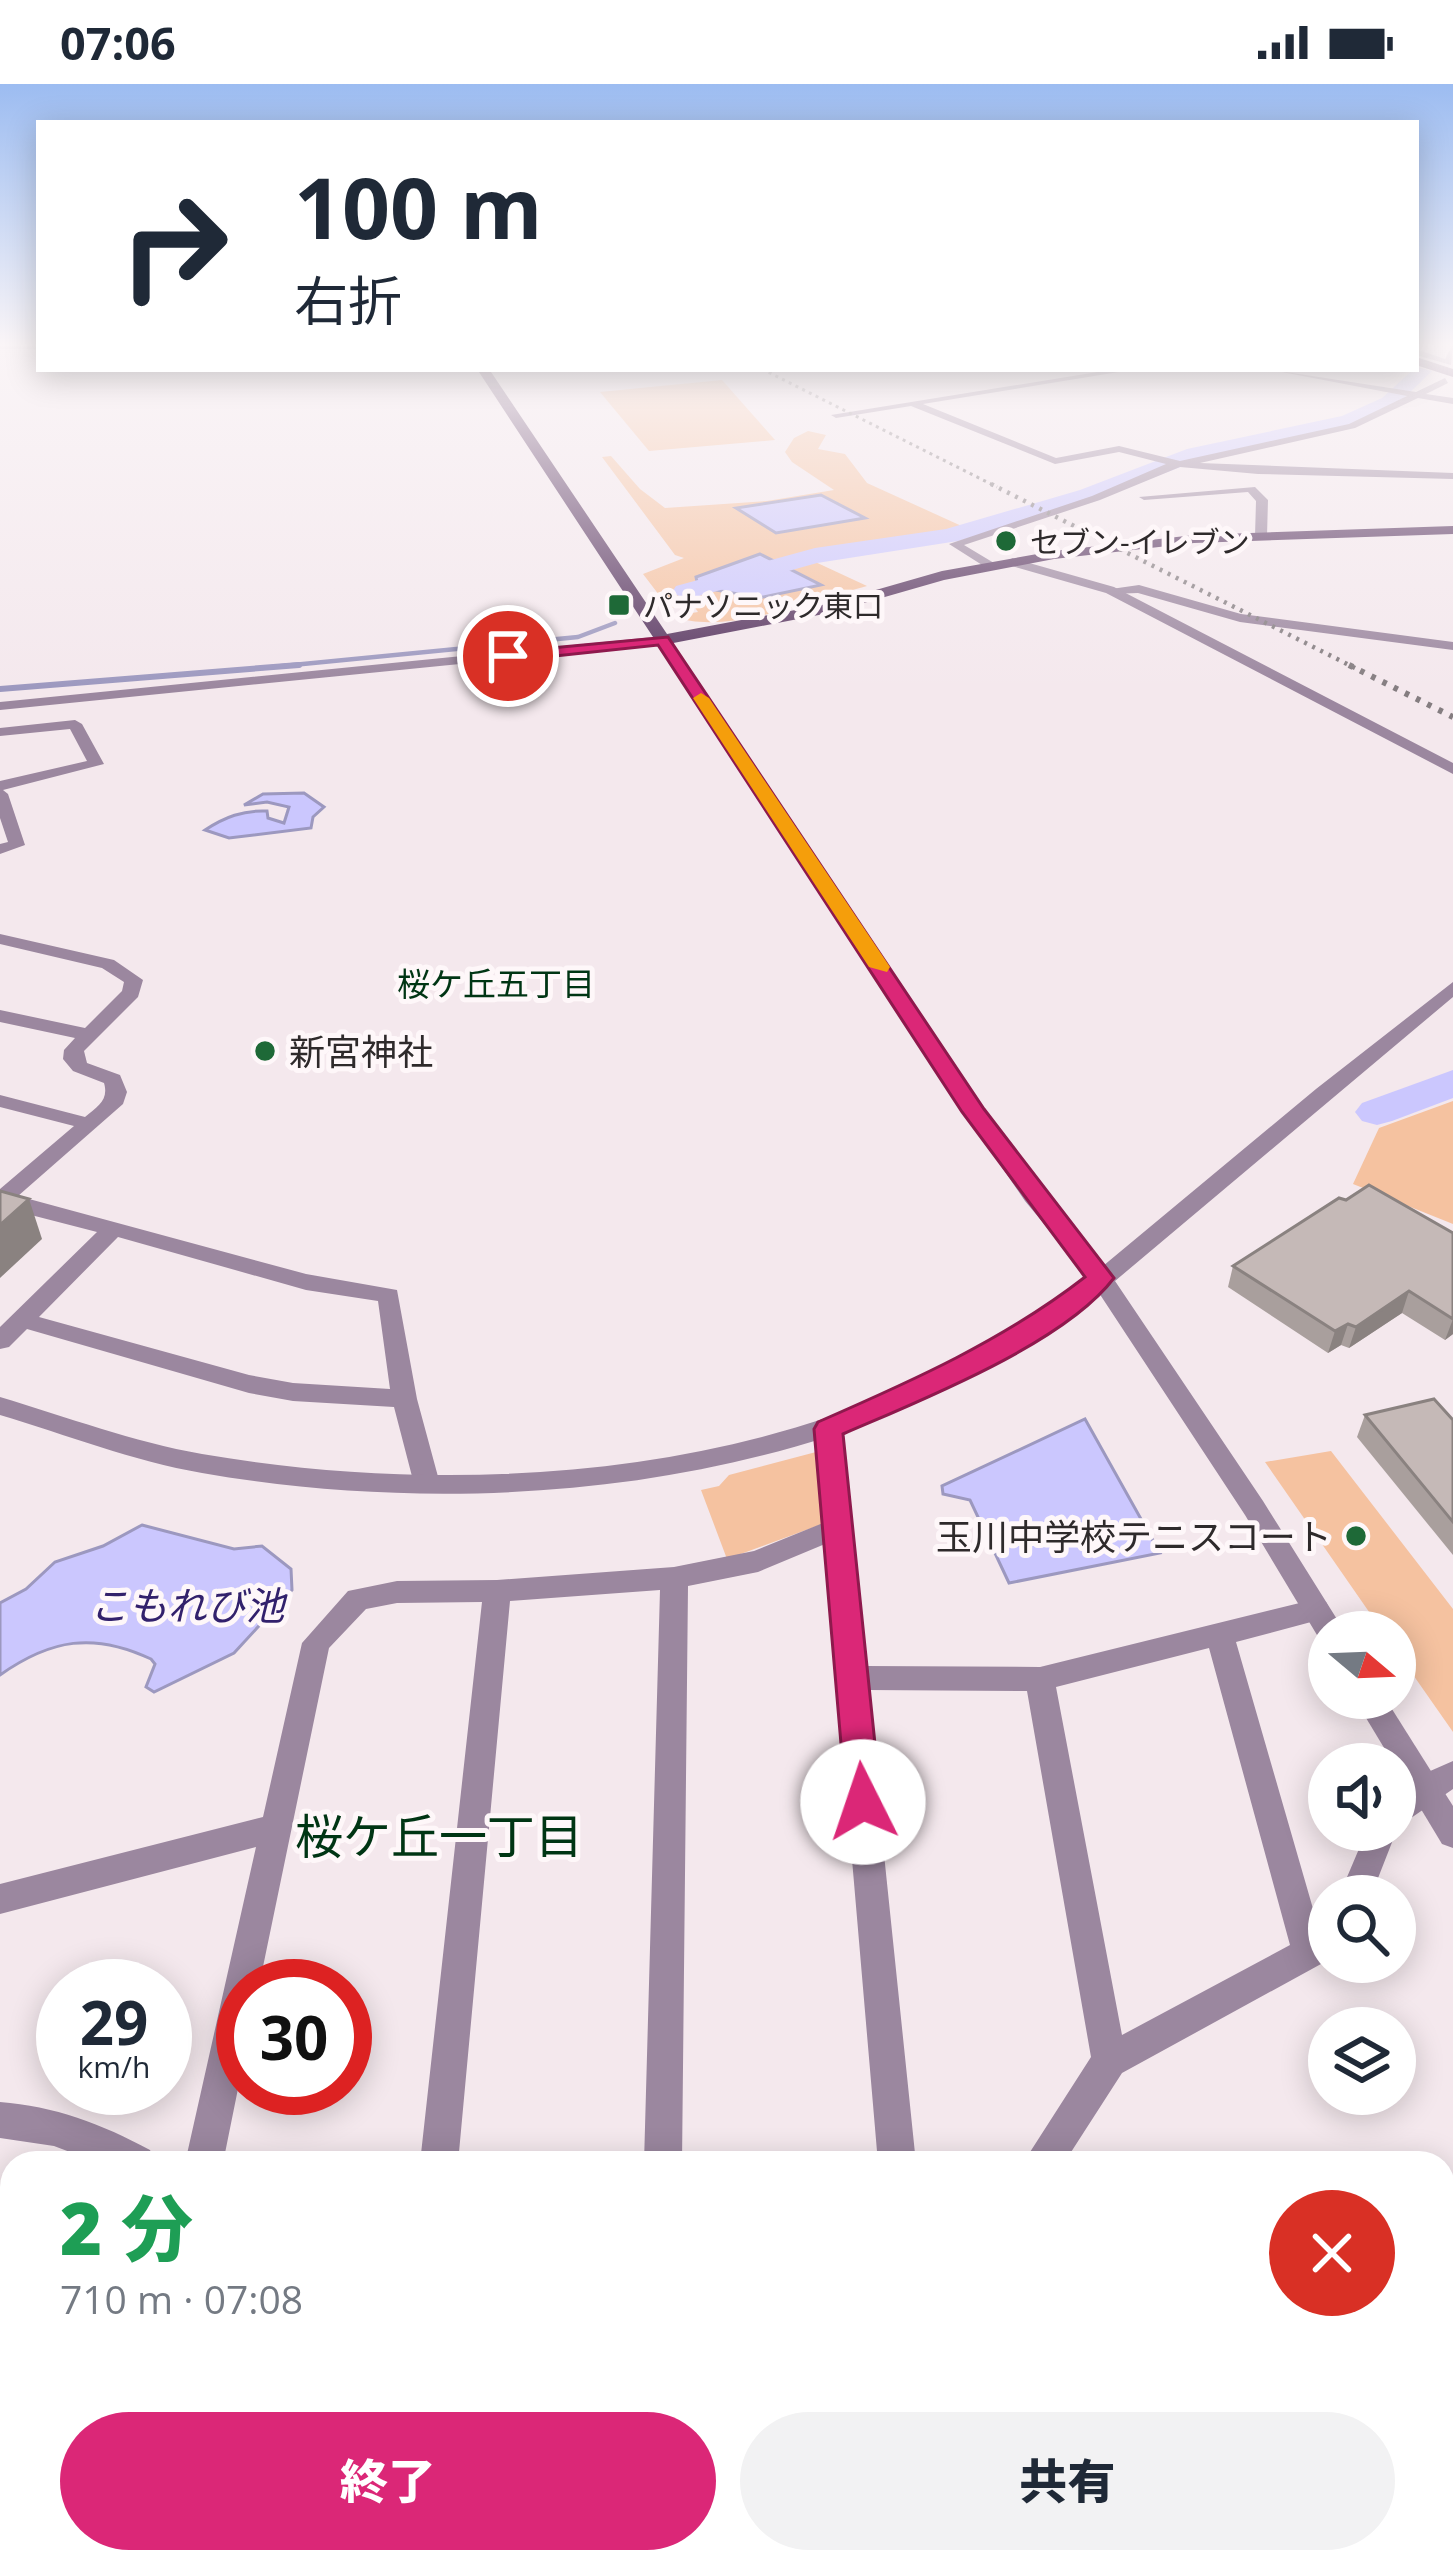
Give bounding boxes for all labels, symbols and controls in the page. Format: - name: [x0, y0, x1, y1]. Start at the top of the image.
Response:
- text: 07:06: [60, 12, 176, 73]
- text: 100 m: [294, 149, 542, 264]
- icon: right: [96, 168, 252, 324]
- text: 右折: [294, 263, 402, 337]
- place label: セブン-イレブン: [1030, 521, 1250, 562]
- marker: セブン-イレブン: [993, 528, 1019, 554]
- place label: パナソニック東口: [643, 585, 883, 626]
- marker: パナソニック東口: [606, 592, 632, 618]
- pin: [457, 605, 559, 707]
- icon: arrive: [475, 623, 541, 689]
- district label: 桜ケ丘五丁目: [397, 961, 595, 1006]
- place label: 新宮神社: [289, 1027, 433, 1076]
- marker: 新宮神社: [252, 1038, 278, 1064]
- place label: 玉川中学校テニスコート: [936, 1512, 1332, 1561]
- marker: 玉川中学校テニスコート: [1343, 1523, 1369, 1549]
- water label: こもれび池: [89, 1578, 288, 1631]
- north arrow: [1308, 1611, 1416, 1719]
- map controls: [1308, 1611, 1416, 2115]
- position arrow: [800, 1739, 926, 1865]
- button: sound: [1308, 1743, 1416, 1851]
- district label: 桜ケ丘一丁目: [295, 1803, 583, 1868]
- button: search: [1308, 1875, 1416, 1983]
- speed limit sign: 30: [216, 1959, 372, 2115]
- text: 29: [80, 1981, 148, 2063]
- button: layers: [1308, 2007, 1416, 2115]
- text: km/h: [78, 2046, 150, 2087]
- text: 2 分: [60, 2178, 193, 2276]
- button: close: [1269, 2190, 1395, 2316]
- text: 710 m · 07:08: [60, 2272, 303, 2325]
- button: 終了: [60, 2412, 716, 2550]
- button: 共有: [740, 2412, 1395, 2550]

